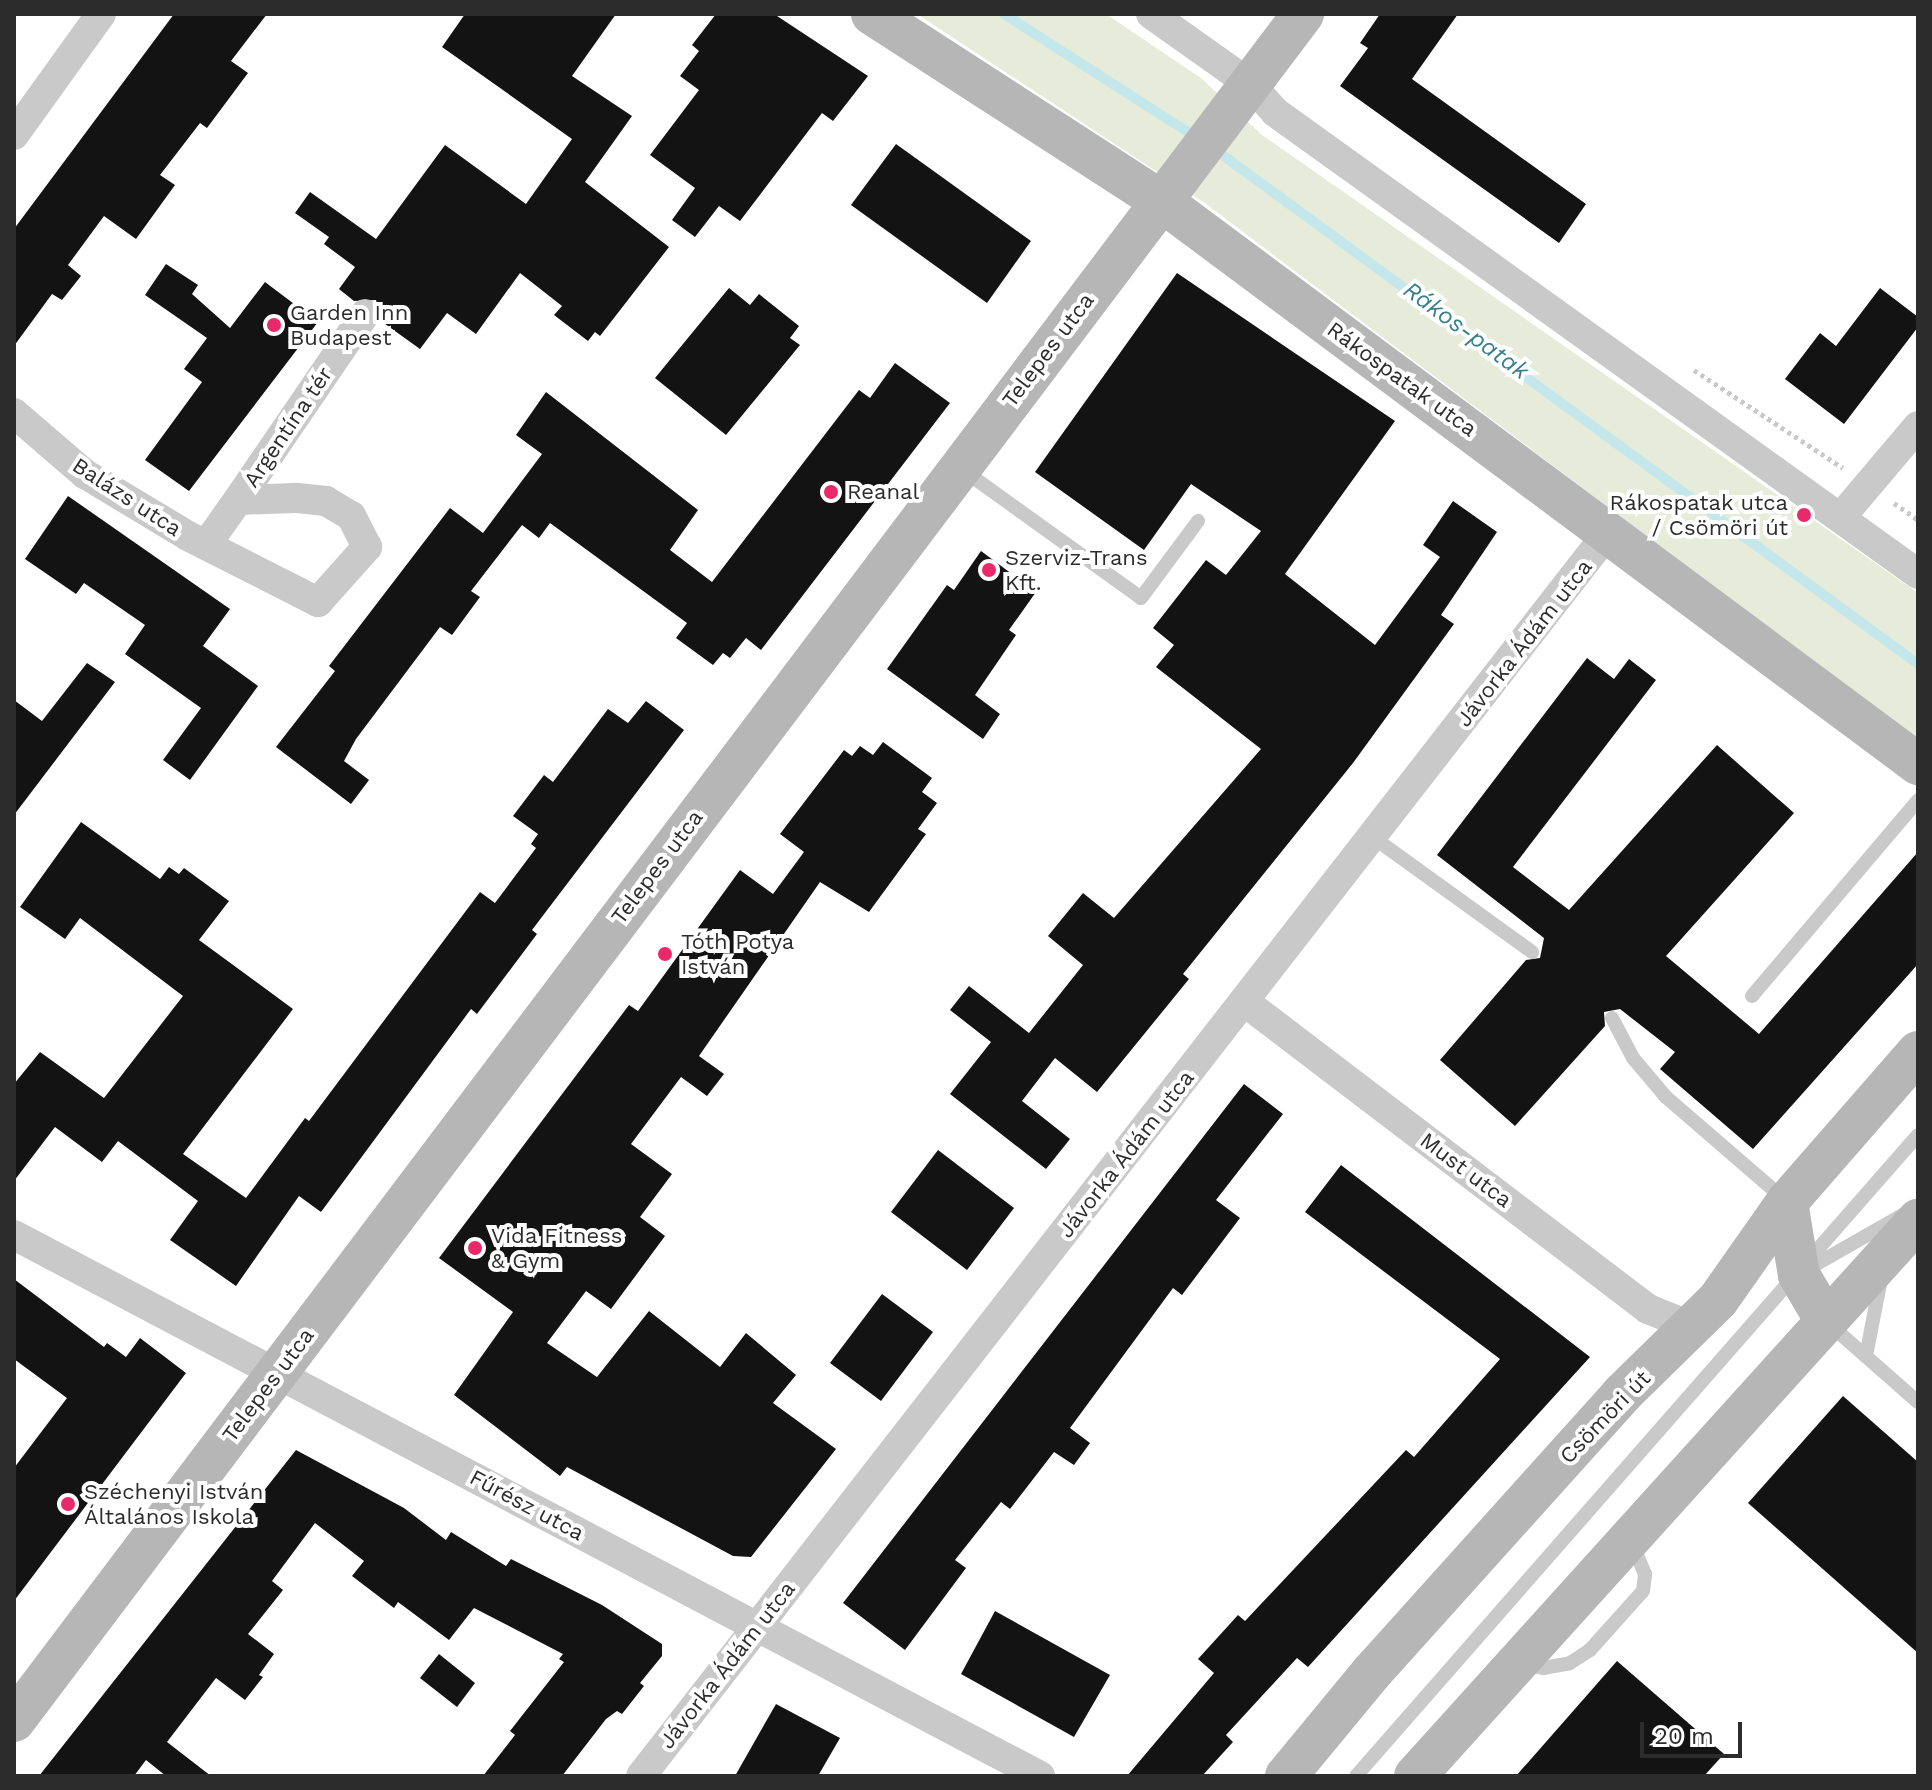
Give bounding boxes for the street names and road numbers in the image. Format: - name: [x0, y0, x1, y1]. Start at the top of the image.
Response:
- street label: Telepes utca: [996, 288, 1100, 412]
- street label: Rákospatak utca: [1322, 316, 1482, 442]
- street label: Argentína tér: [238, 361, 338, 493]
- street label: Balázs utca: [68, 452, 186, 542]
- street label: Jávorka Ádám utca: [1450, 553, 1598, 733]
- street label: Telepes utca: [605, 805, 709, 929]
- street label: Jávorka Ádám utca: [1052, 1064, 1200, 1244]
- street label: Must utca: [1415, 1127, 1517, 1213]
- street label: Telepes utca: [216, 1323, 320, 1447]
- street label: Csömöri út: [1554, 1365, 1656, 1469]
- street label: Fűrész utca: [465, 1464, 589, 1546]
- street label: Jávorka Ádám utca: [653, 1575, 801, 1755]

